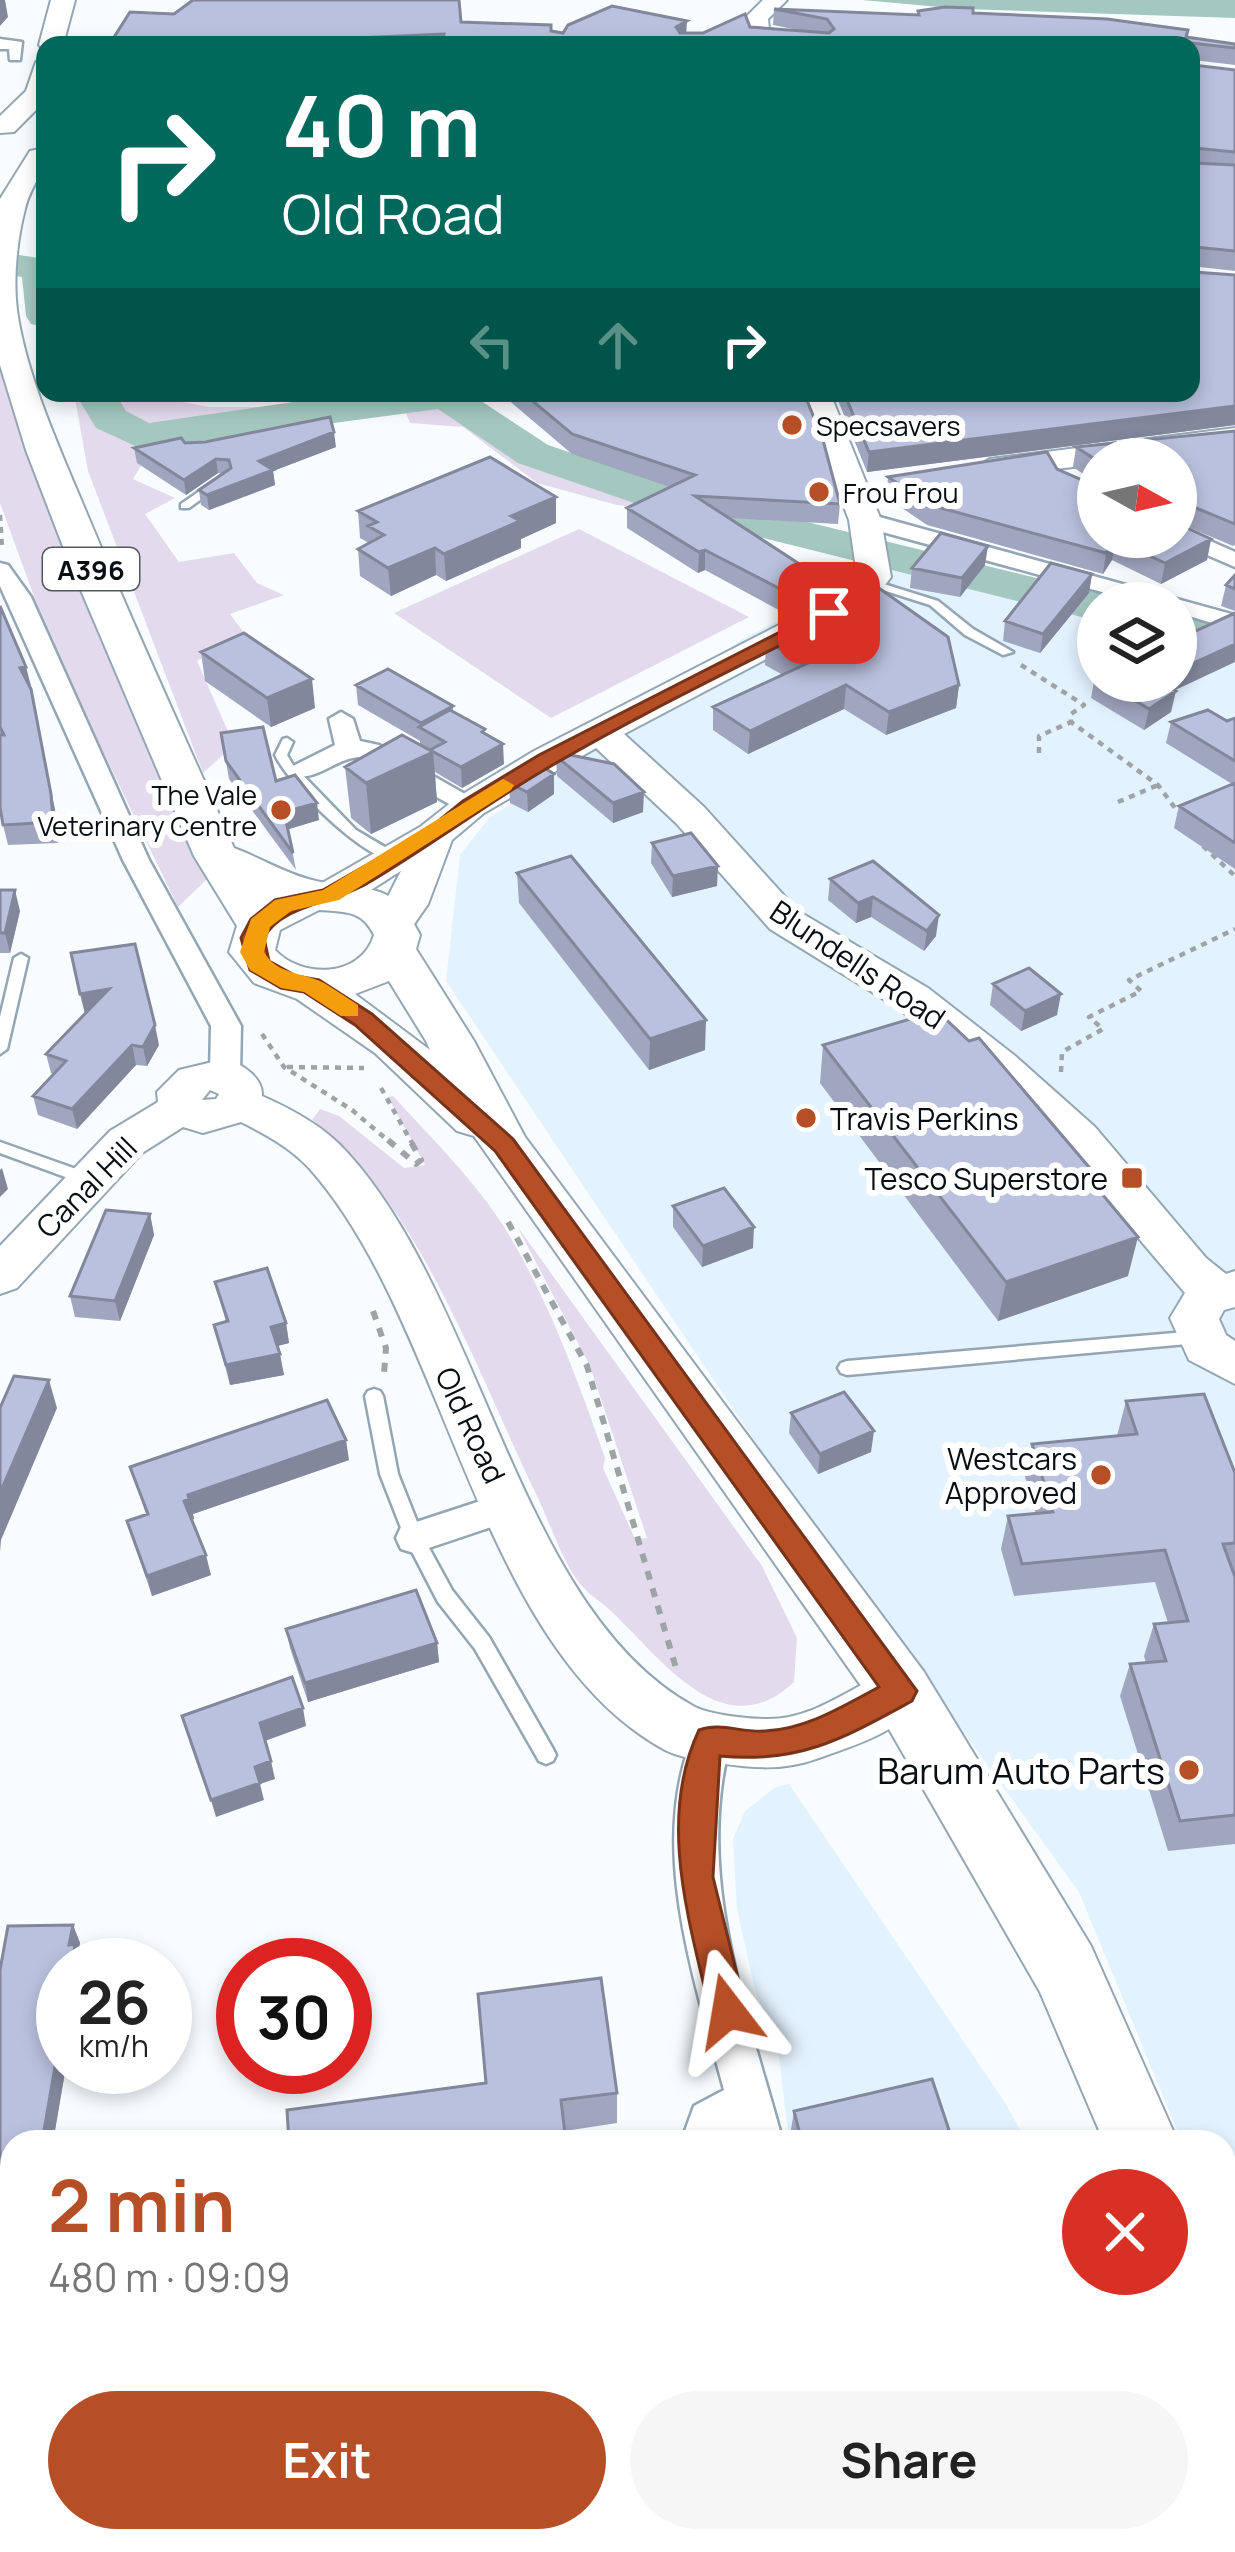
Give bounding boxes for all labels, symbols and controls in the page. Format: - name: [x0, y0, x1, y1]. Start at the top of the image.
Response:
- text: 40 m: [282, 67, 481, 182]
- icon: right: [84, 84, 240, 240]
- text: Old Road: [282, 176, 504, 250]
- icon: left: [459, 312, 525, 378]
- icon: ahead: [585, 312, 651, 378]
- icon: right: [711, 312, 777, 378]
- place label: Specsavers: [816, 407, 960, 444]
- marker: Specsavers: [779, 412, 805, 438]
- north arrow: [1077, 438, 1197, 558]
- map controls: [1077, 438, 1197, 702]
- place label: Frou Frou: [843, 474, 959, 511]
- marker: Frou Frou: [806, 479, 832, 505]
- road number: A396: [43, 548, 139, 590]
- pin: [778, 562, 880, 664]
- icon: arrive: [796, 580, 862, 646]
- button: layers: [1077, 582, 1197, 702]
- place label: The Vale Veterinary Centre: [37, 776, 257, 844]
- marker: The Vale Veterinary Centre: [268, 797, 294, 823]
- street label: Blundells Road: [762, 890, 954, 1038]
- place label: Travis Perkins: [830, 1098, 1019, 1139]
- marker: Travis Perkins: [793, 1105, 819, 1131]
- street label: Canal Hill: [27, 1128, 145, 1246]
- place label: Tesco Superstore: [865, 1158, 1108, 1199]
- marker: Tesco Superstore: [1119, 1165, 1145, 1191]
- street label: Old Road: [426, 1360, 516, 1490]
- place label: Westcars Approved: [945, 1438, 1077, 1513]
- marker: Westcars Approved: [1088, 1462, 1114, 1488]
- place label: Barum Auto Parts: [877, 1746, 1165, 1795]
- marker: Barum Auto Parts: [1176, 1757, 1202, 1783]
- speed limit sign: 30: [216, 1938, 372, 2094]
- position arrow: [665, 1948, 791, 2074]
- text: 26: [77, 1960, 151, 2042]
- text: km/h: [79, 2025, 149, 2066]
- text: 2 min: [48, 2155, 235, 2254]
- button: close: [1062, 2169, 1188, 2295]
- text: 480 m · 09:09: [48, 2250, 290, 2304]
- button: Exit: [48, 2391, 606, 2529]
- button: Share: [630, 2391, 1188, 2529]

